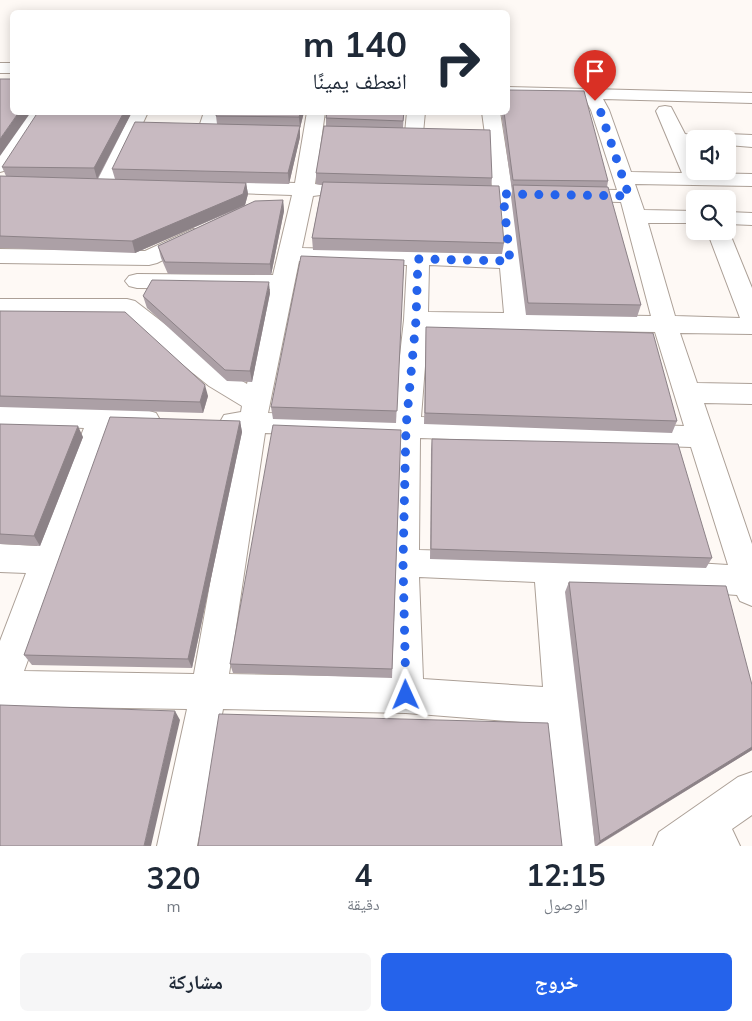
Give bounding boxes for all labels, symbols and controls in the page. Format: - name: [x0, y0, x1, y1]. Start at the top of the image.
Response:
- text: 140 m: [303, 22, 407, 66]
- icon: right: [425, 30, 490, 95]
- pin: [574, 50, 616, 101]
- icon: arrive: [581, 57, 609, 85]
- text: انعطف يمينًا: [313, 67, 407, 95]
- map controls: [686, 130, 736, 240]
- button: sound: [686, 130, 736, 180]
- button: search: [686, 190, 736, 240]
- position arrow: [379, 668, 431, 720]
- text: 4: [354, 856, 372, 894]
- text: 12:15: [526, 856, 606, 894]
- text: 320: [147, 859, 201, 897]
- text: دقيقة: [347, 894, 380, 914]
- text: الوصول: [544, 894, 588, 914]
- text: m: [166, 896, 181, 916]
- button: مشاركة: [20, 953, 371, 1011]
- button: خروج: [381, 953, 732, 1011]

